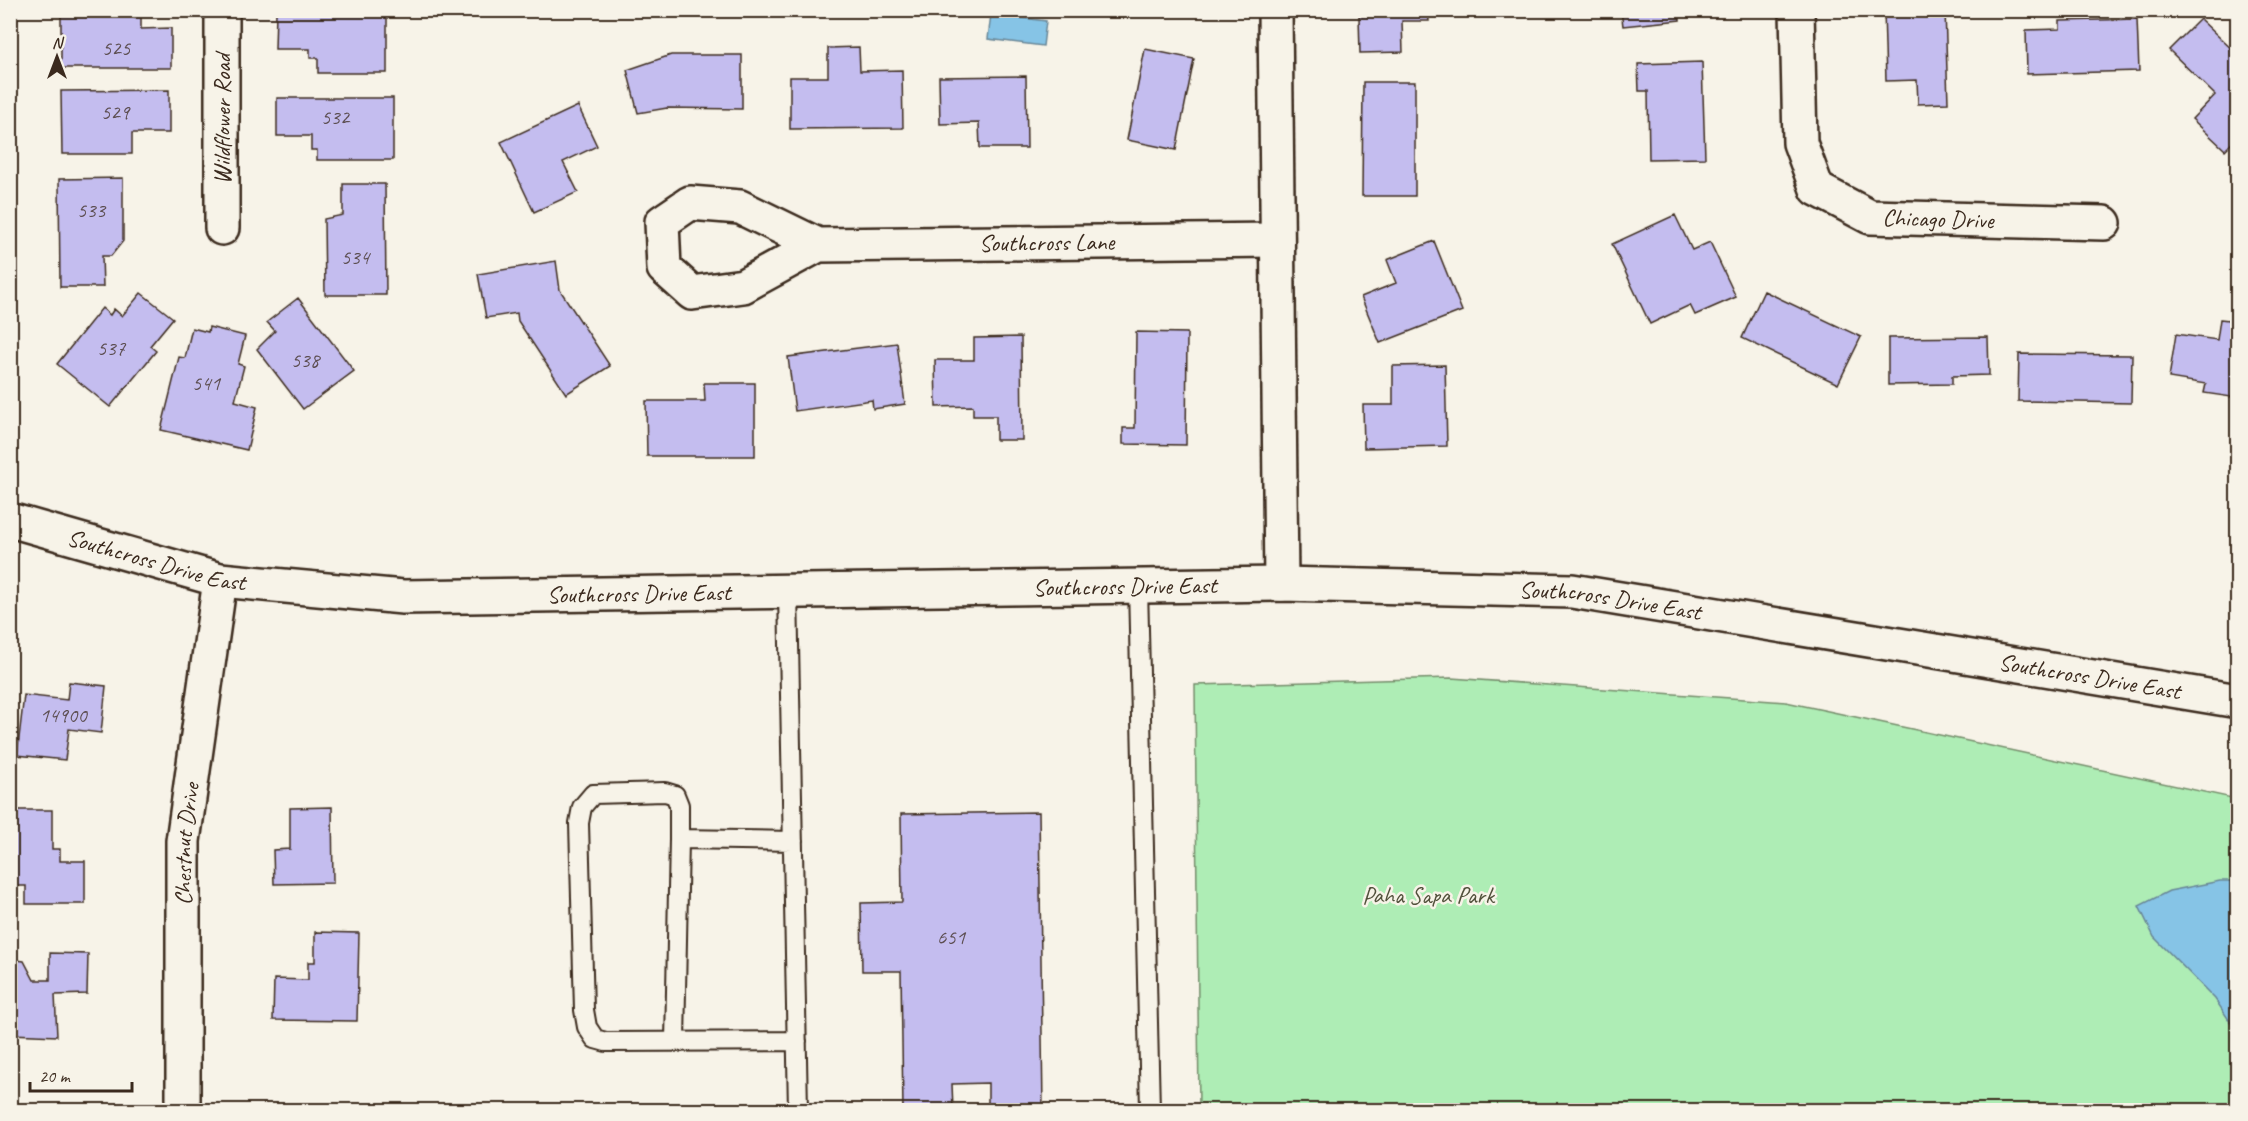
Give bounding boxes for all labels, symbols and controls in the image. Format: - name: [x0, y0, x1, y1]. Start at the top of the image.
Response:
- north arrow: [27, 27, 87, 87]
- text: N: [52, 33, 65, 53]
- house number: 525: [102, 35, 132, 61]
- street label: Wildflower Road: [207, 50, 237, 184]
- house number: 529: [101, 99, 131, 125]
- house number: 532: [321, 104, 351, 130]
- house number: 533: [77, 197, 107, 223]
- street label: Chicago Drive: [1882, 202, 1996, 235]
- street label: Southcross Lane: [979, 227, 1117, 258]
- house number: 534: [341, 244, 372, 270]
- house number: 537: [97, 335, 127, 361]
- house number: 538: [291, 347, 322, 373]
- house number: 541: [192, 370, 222, 396]
- street label: Southcross Drive East: [64, 522, 249, 597]
- street label: Southcross Drive East: [1033, 570, 1219, 603]
- street label: Southcross Drive East: [1518, 575, 1705, 627]
- street label: Southcross Drive East: [547, 577, 733, 610]
- street label: Southcross Drive East: [1997, 647, 2185, 707]
- house number: 14900: [39, 702, 88, 728]
- street label: Chestnut Drive: [168, 779, 206, 905]
- park label: Paha Sapa Park: [1362, 880, 1496, 910]
- house number: 651: [937, 924, 967, 950]
- scale bar: [30, 1055, 132, 1093]
- text: 20 m: [39, 1065, 72, 1087]

